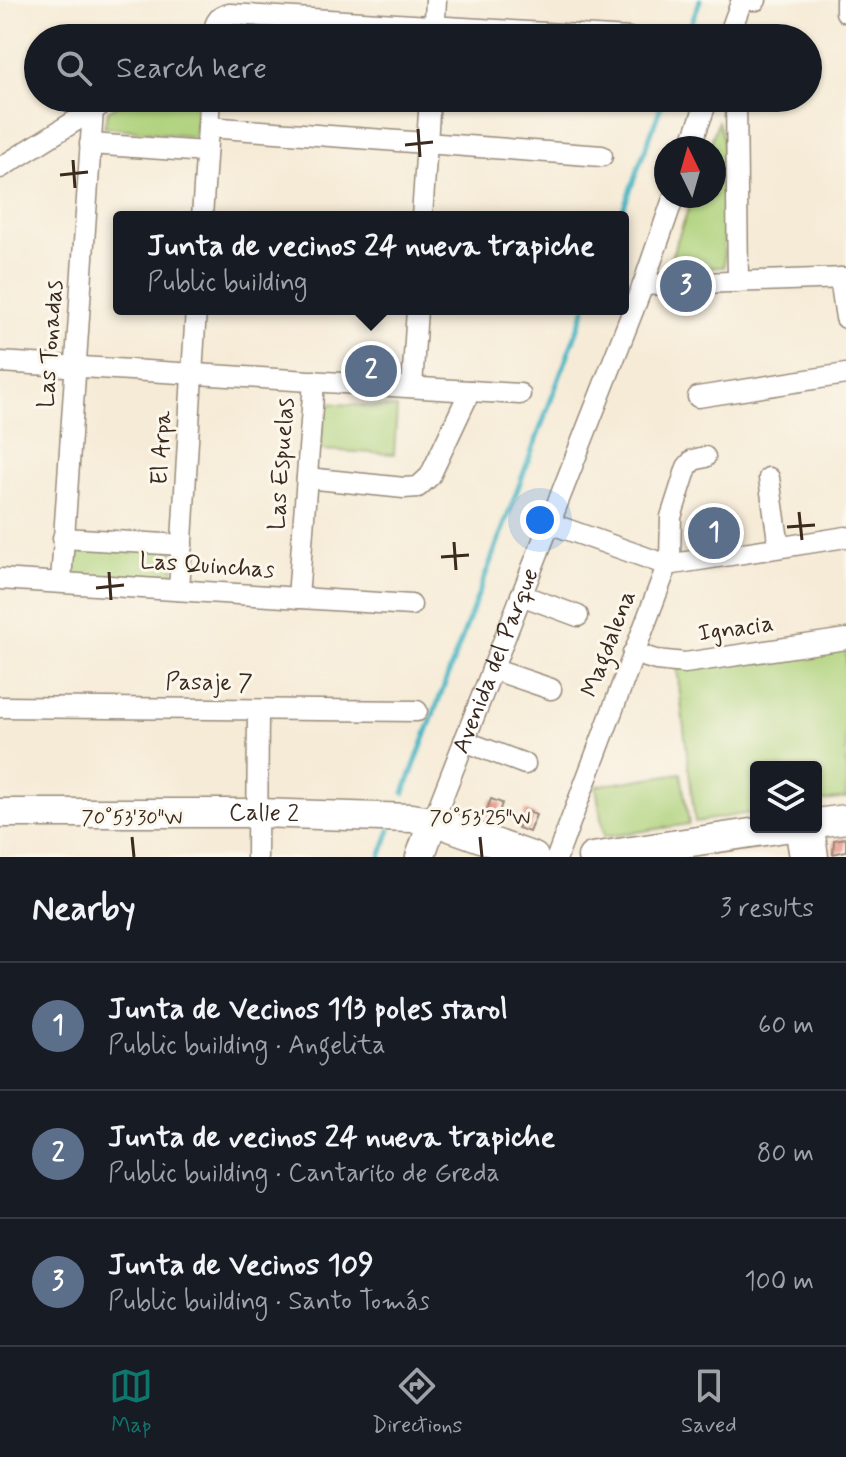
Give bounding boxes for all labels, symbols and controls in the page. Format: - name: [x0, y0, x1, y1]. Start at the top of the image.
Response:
- search box: [24, 24, 822, 112]
- icon: search: [52, 46, 96, 90]
- text: Search here: [116, 49, 267, 88]
- north arrow: [654, 136, 726, 208]
- popup: [113, 211, 629, 315]
- text: Junta de vecinos 24 nueva trapiche: [147, 227, 595, 266]
- pin: 3: [660, 256, 712, 316]
- text: Public building: [147, 266, 308, 300]
- street label: Las Tonadas: [31, 279, 71, 409]
- pin: 2: [345, 341, 397, 401]
- street label: Las Espuelas: [262, 397, 302, 531]
- street label: El Arpa: [145, 409, 179, 486]
- your location: [520, 500, 560, 540]
- pin: 1: [688, 503, 740, 563]
- street label: Las Quinchas: [139, 546, 276, 586]
- street label: Avenida del Parque: [445, 564, 546, 758]
- street label: Magdalena: [574, 586, 646, 703]
- street label: Ignacia: [696, 608, 776, 650]
- street label: Pasaje 7: [165, 667, 253, 699]
- map controls: [750, 761, 822, 833]
- button: layers: [750, 761, 822, 833]
- street label: Calle 2: [229, 798, 300, 830]
- text: 70°53'30"W: [82, 805, 182, 832]
- text: 70°53'25"W: [430, 805, 530, 832]
- text: Nearby: [32, 887, 136, 932]
- text: 3 results: [720, 892, 814, 926]
- text: Junta de Vecinos 113 poles starol: [108, 990, 508, 1029]
- text: 1: [52, 1009, 64, 1043]
- text: 60 m: [758, 1009, 814, 1043]
- text: Public building · Angelita: [108, 1029, 386, 1063]
- text: Junta de vecinos 24 nueva trapiche: [108, 1118, 555, 1157]
- text: 2: [52, 1137, 64, 1171]
- text: 80 m: [757, 1137, 814, 1171]
- text: Public building · Cantarito de Greda: [108, 1157, 500, 1191]
- text: Junta de Vecinos 109: [108, 1246, 374, 1285]
- text: 3: [52, 1265, 64, 1299]
- text: 100 m: [744, 1265, 814, 1299]
- text: Public building · Santo Tomás: [108, 1285, 430, 1319]
- tab: Map: [109, 1364, 153, 1440]
- tab: Directions: [372, 1364, 462, 1440]
- tab: Saved: [681, 1364, 737, 1440]

